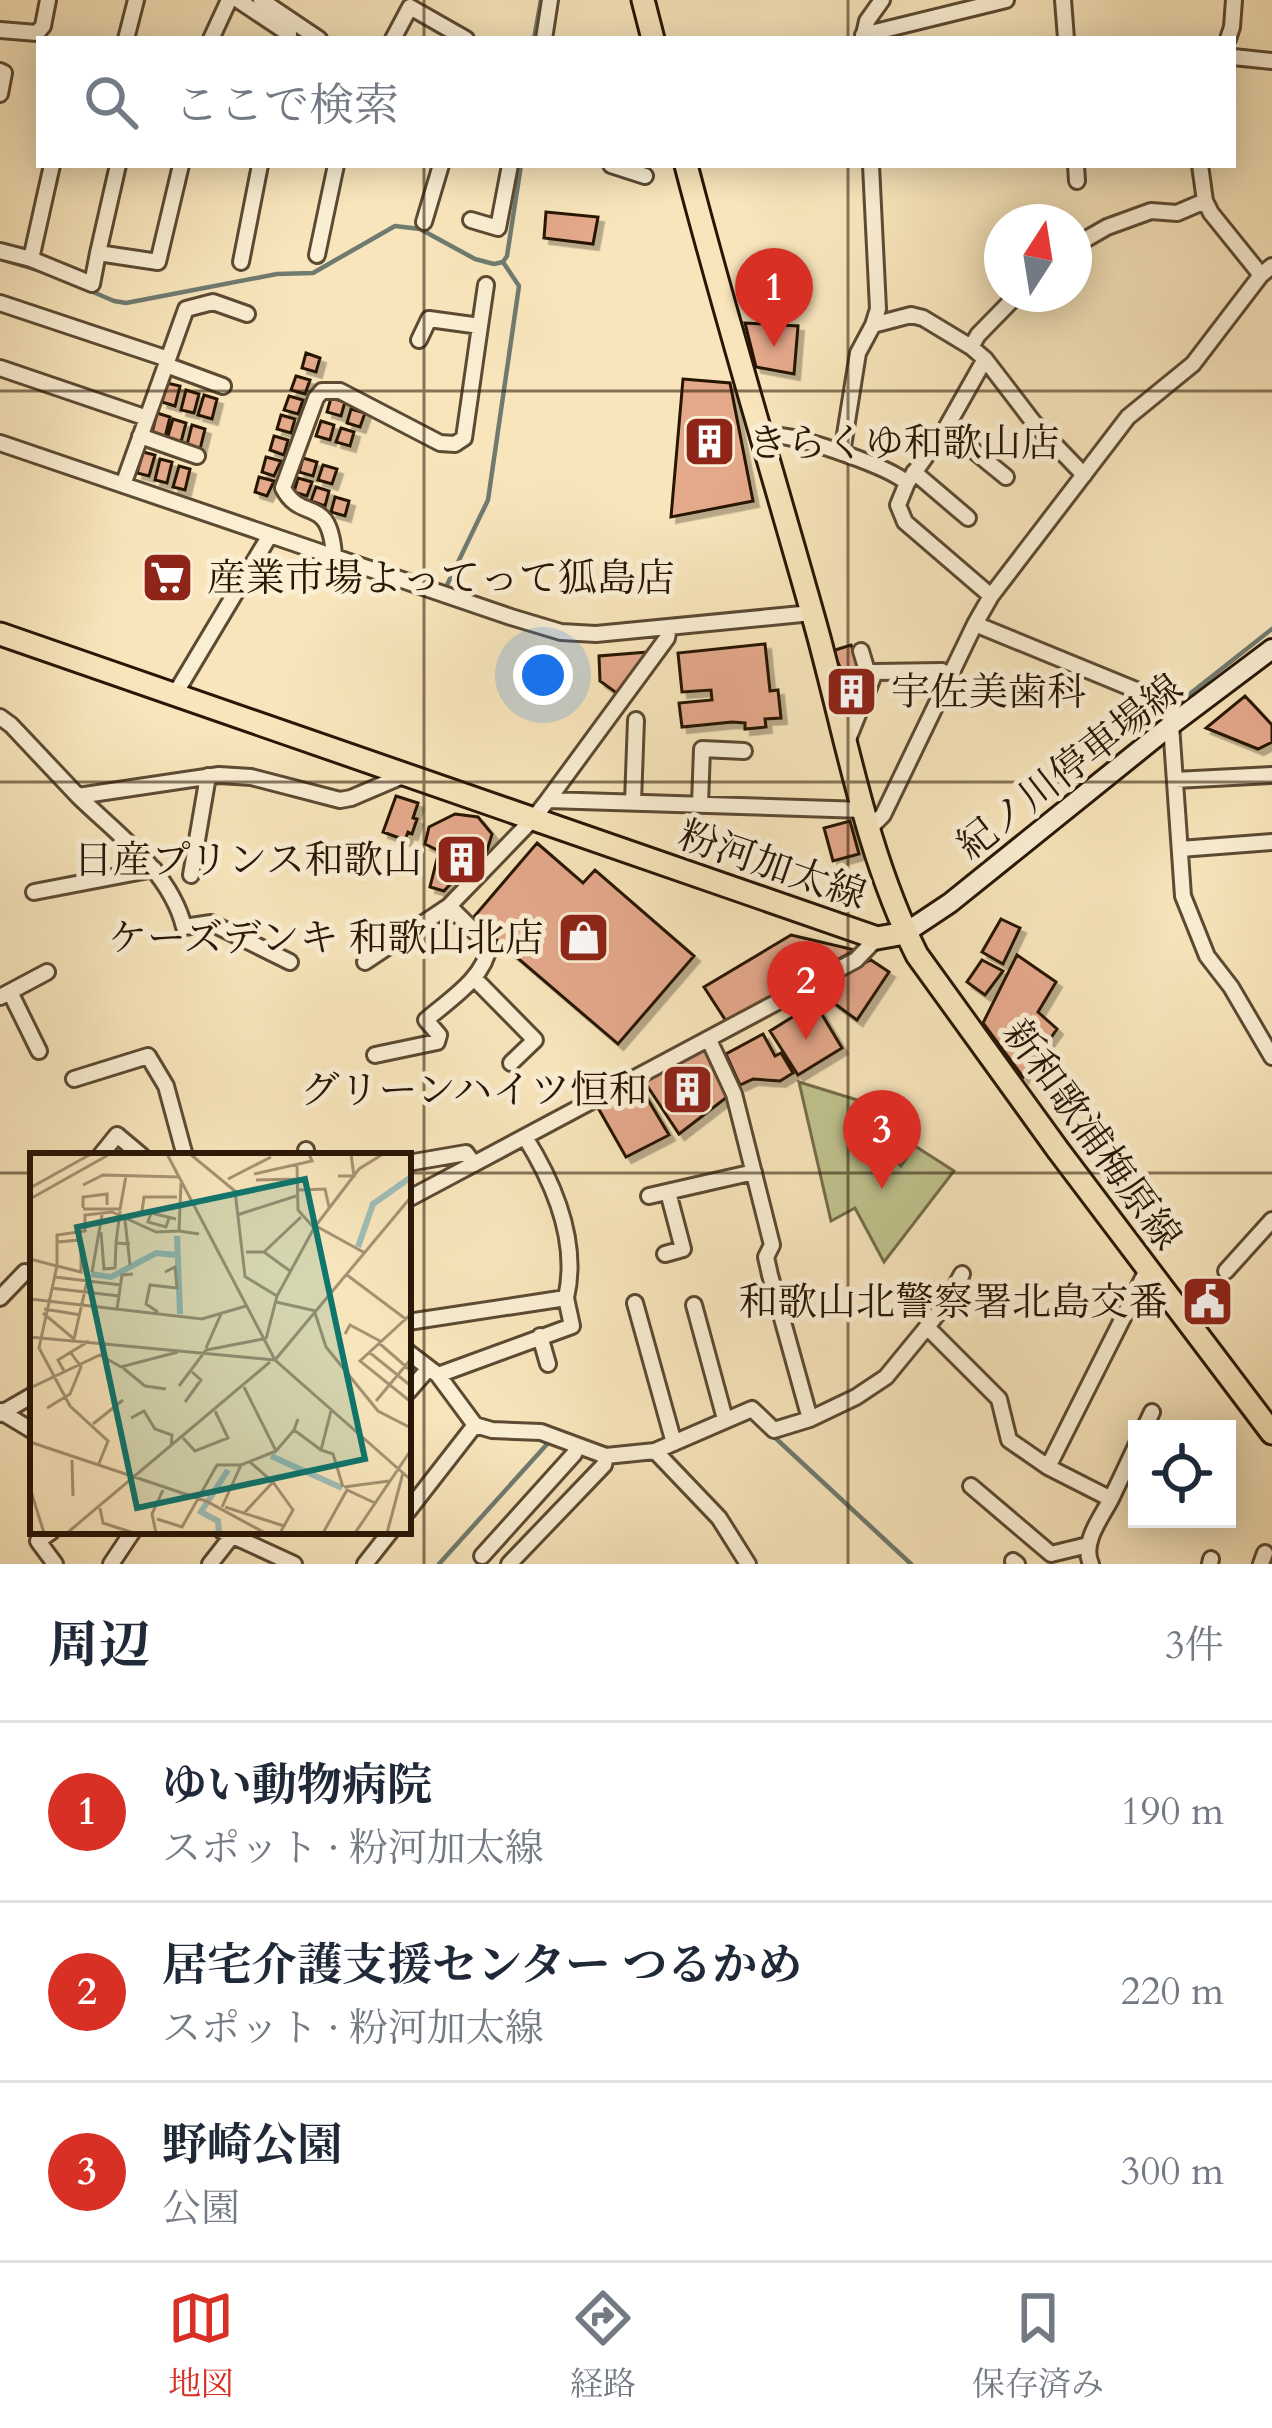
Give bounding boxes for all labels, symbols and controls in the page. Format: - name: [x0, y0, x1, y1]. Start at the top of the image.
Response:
- search box: [36, 36, 1236, 168]
- icon: search: [78, 69, 144, 135]
- text: ここで検索: [174, 75, 399, 136]
- north arrow: [984, 204, 1092, 312]
- pin: 1: [735, 248, 813, 347]
- building icon: きらくゆ和歌山店: [681, 414, 737, 470]
- place label: きらくゆ和歌山店: [748, 417, 1060, 470]
- supermarket icon: 産業市場よってって狐島店: [140, 549, 196, 605]
- place label: 産業市場よってって狐島店: [207, 552, 675, 605]
- your location: [513, 645, 573, 705]
- street label: 紀ノ川停車場線: [946, 662, 1194, 872]
- building icon: 宇佐美歯科: [824, 663, 880, 719]
- place label: 宇佐美歯科: [891, 666, 1086, 719]
- street label: 粉河加太線: [672, 809, 873, 922]
- building icon: 日産プリンス和歌山: [433, 831, 489, 887]
- place label: 日産プリンス和歌山: [74, 834, 422, 887]
- shop icon: ケーズデンキ 和歌山北店: [555, 909, 611, 965]
- place label: ケーズデンキ 和歌山北店: [108, 912, 544, 965]
- pin: 2: [767, 941, 845, 1040]
- street label: 新和歌浦梅原線: [990, 1009, 1193, 1261]
- building icon: グリーンハイツ恒和: [659, 1061, 715, 1117]
- place label: グリーンハイツ恒和: [301, 1064, 648, 1117]
- pin: 3: [843, 1090, 921, 1189]
- inset map: [30, 1153, 411, 1534]
- public building icon: 和歌山北警察署北島交番: [1179, 1273, 1235, 1329]
- place label: 和歌山北警察署北島交番: [739, 1276, 1168, 1329]
- map controls: [1128, 1420, 1236, 1528]
- button: locate: [1128, 1420, 1236, 1528]
- text: 周辺: [48, 1611, 150, 1681]
- text: 3件: [1165, 1619, 1224, 1672]
- text: ゆい動物病院: [162, 1755, 432, 1816]
- text: 1: [77, 1785, 97, 1838]
- text: 190 m: [1121, 1785, 1224, 1838]
- text: スポット · 粉河加太線: [162, 1822, 544, 1875]
- text: 居宅介護支援センター つるかめ: [162, 1935, 802, 1996]
- text: 2: [77, 1965, 97, 2018]
- text: 220 m: [1121, 1965, 1224, 2018]
- text: スポット · 粉河加太線: [162, 2002, 544, 2055]
- text: 野崎公園: [162, 2115, 342, 2176]
- text: 3: [77, 2145, 97, 2198]
- text: 300 m: [1121, 2145, 1224, 2198]
- text: 公園: [162, 2182, 240, 2235]
- tab: 地図: [168, 2285, 234, 2407]
- tab: 経路: [570, 2285, 636, 2407]
- tab: 保存済み: [972, 2285, 1104, 2407]

